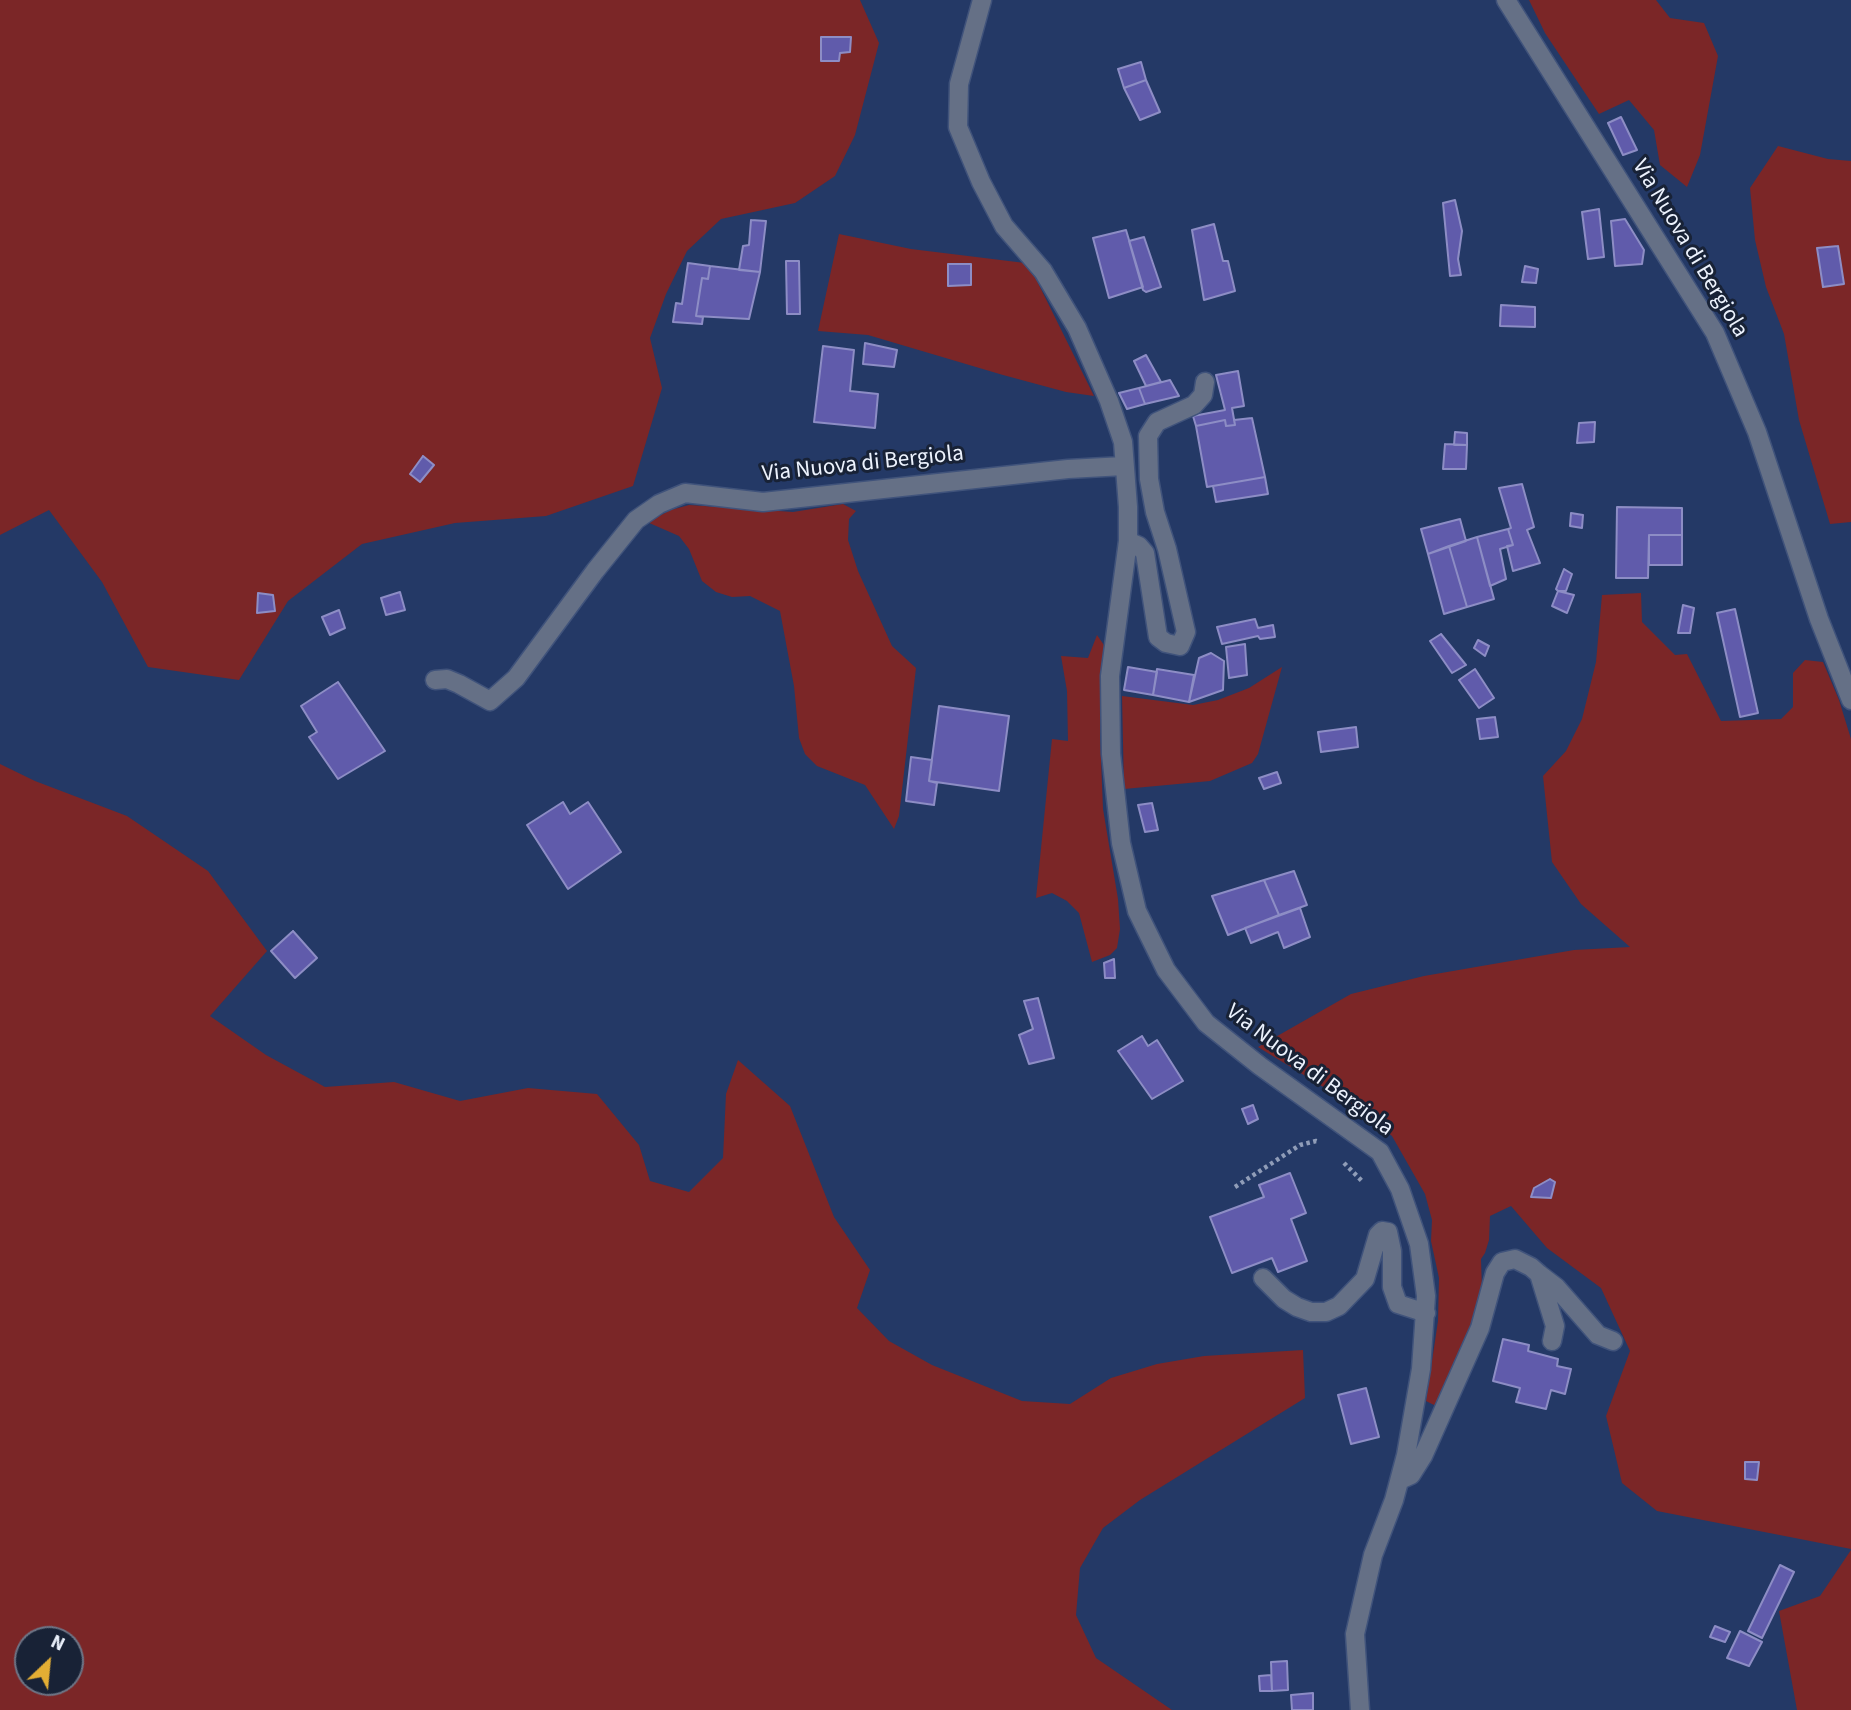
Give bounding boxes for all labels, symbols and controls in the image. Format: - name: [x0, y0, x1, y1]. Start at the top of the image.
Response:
- street label: Via Nuova di Bergiola: [1625, 155, 1753, 343]
- street label: Via Nuova di Bergiola: [761, 441, 965, 489]
- street label: Via Nuova di Bergiola: [1220, 999, 1398, 1143]
- north arrow: [14, 1626, 84, 1696]
- text: N: [46, 1629, 69, 1658]

